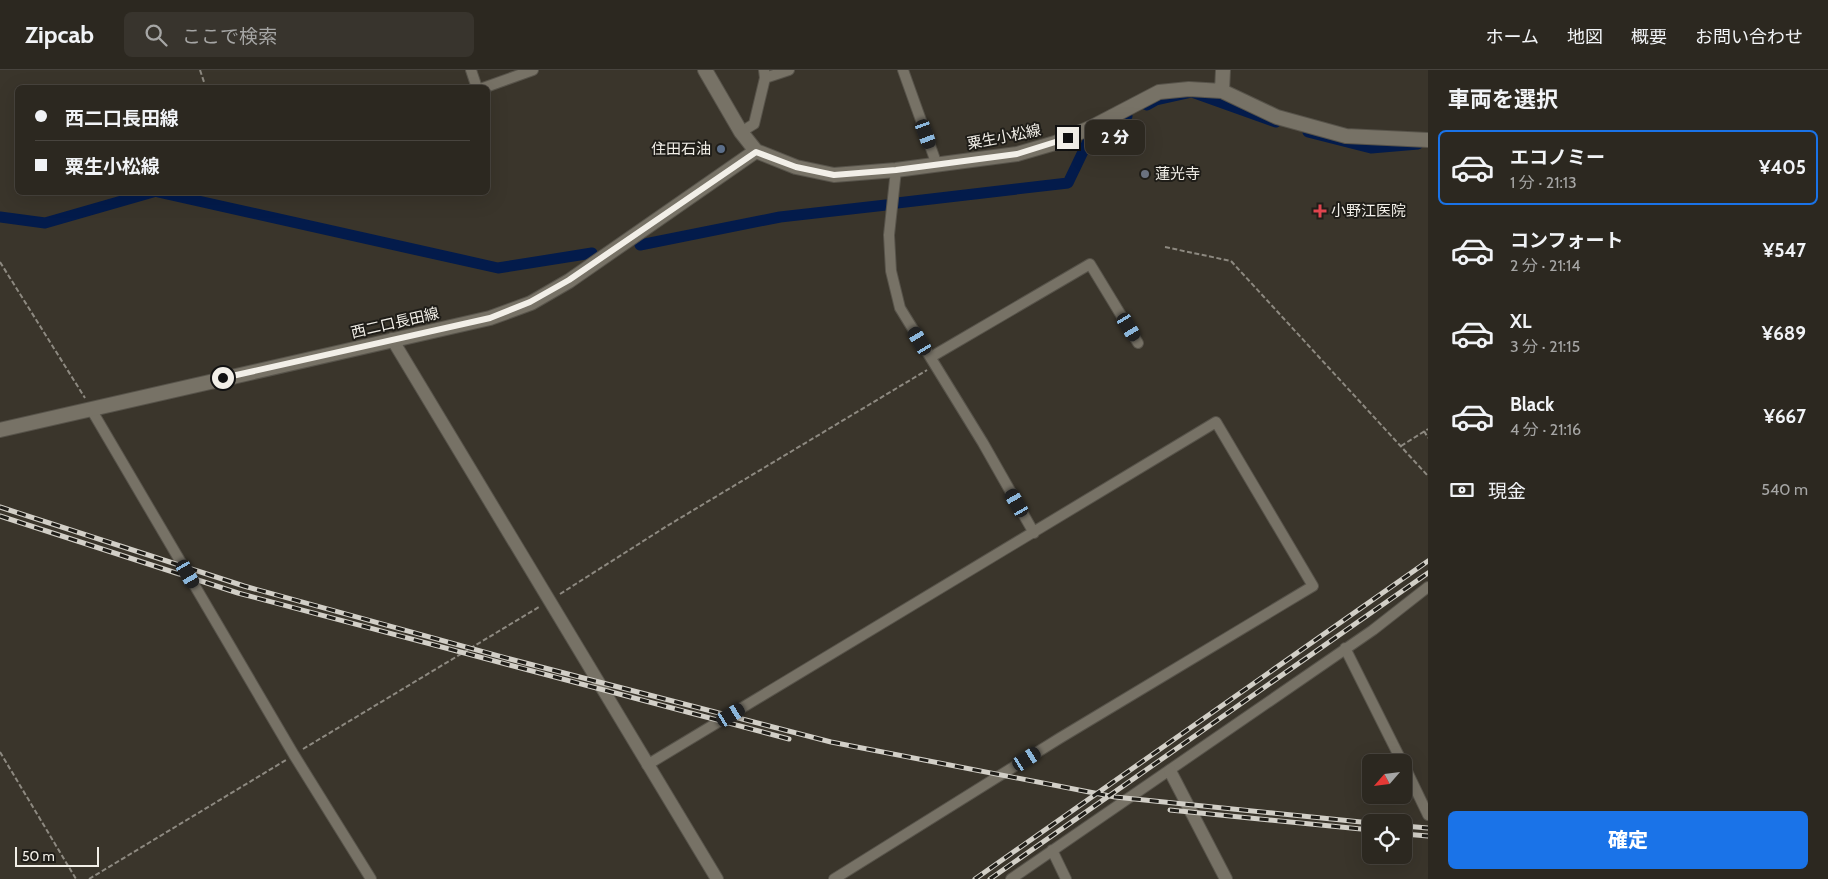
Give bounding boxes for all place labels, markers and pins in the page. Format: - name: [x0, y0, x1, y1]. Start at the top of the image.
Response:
- place label: 住田石油: [651, 140, 711, 158]
- marker: 住田石油: [715, 143, 727, 155]
- place label: 蓮光寺: [1155, 165, 1200, 183]
- marker: 蓮光寺: [1139, 168, 1151, 180]
- place label: 小野江医院: [1331, 202, 1406, 220]
- marker: 小野江医院: [1313, 204, 1327, 218]

